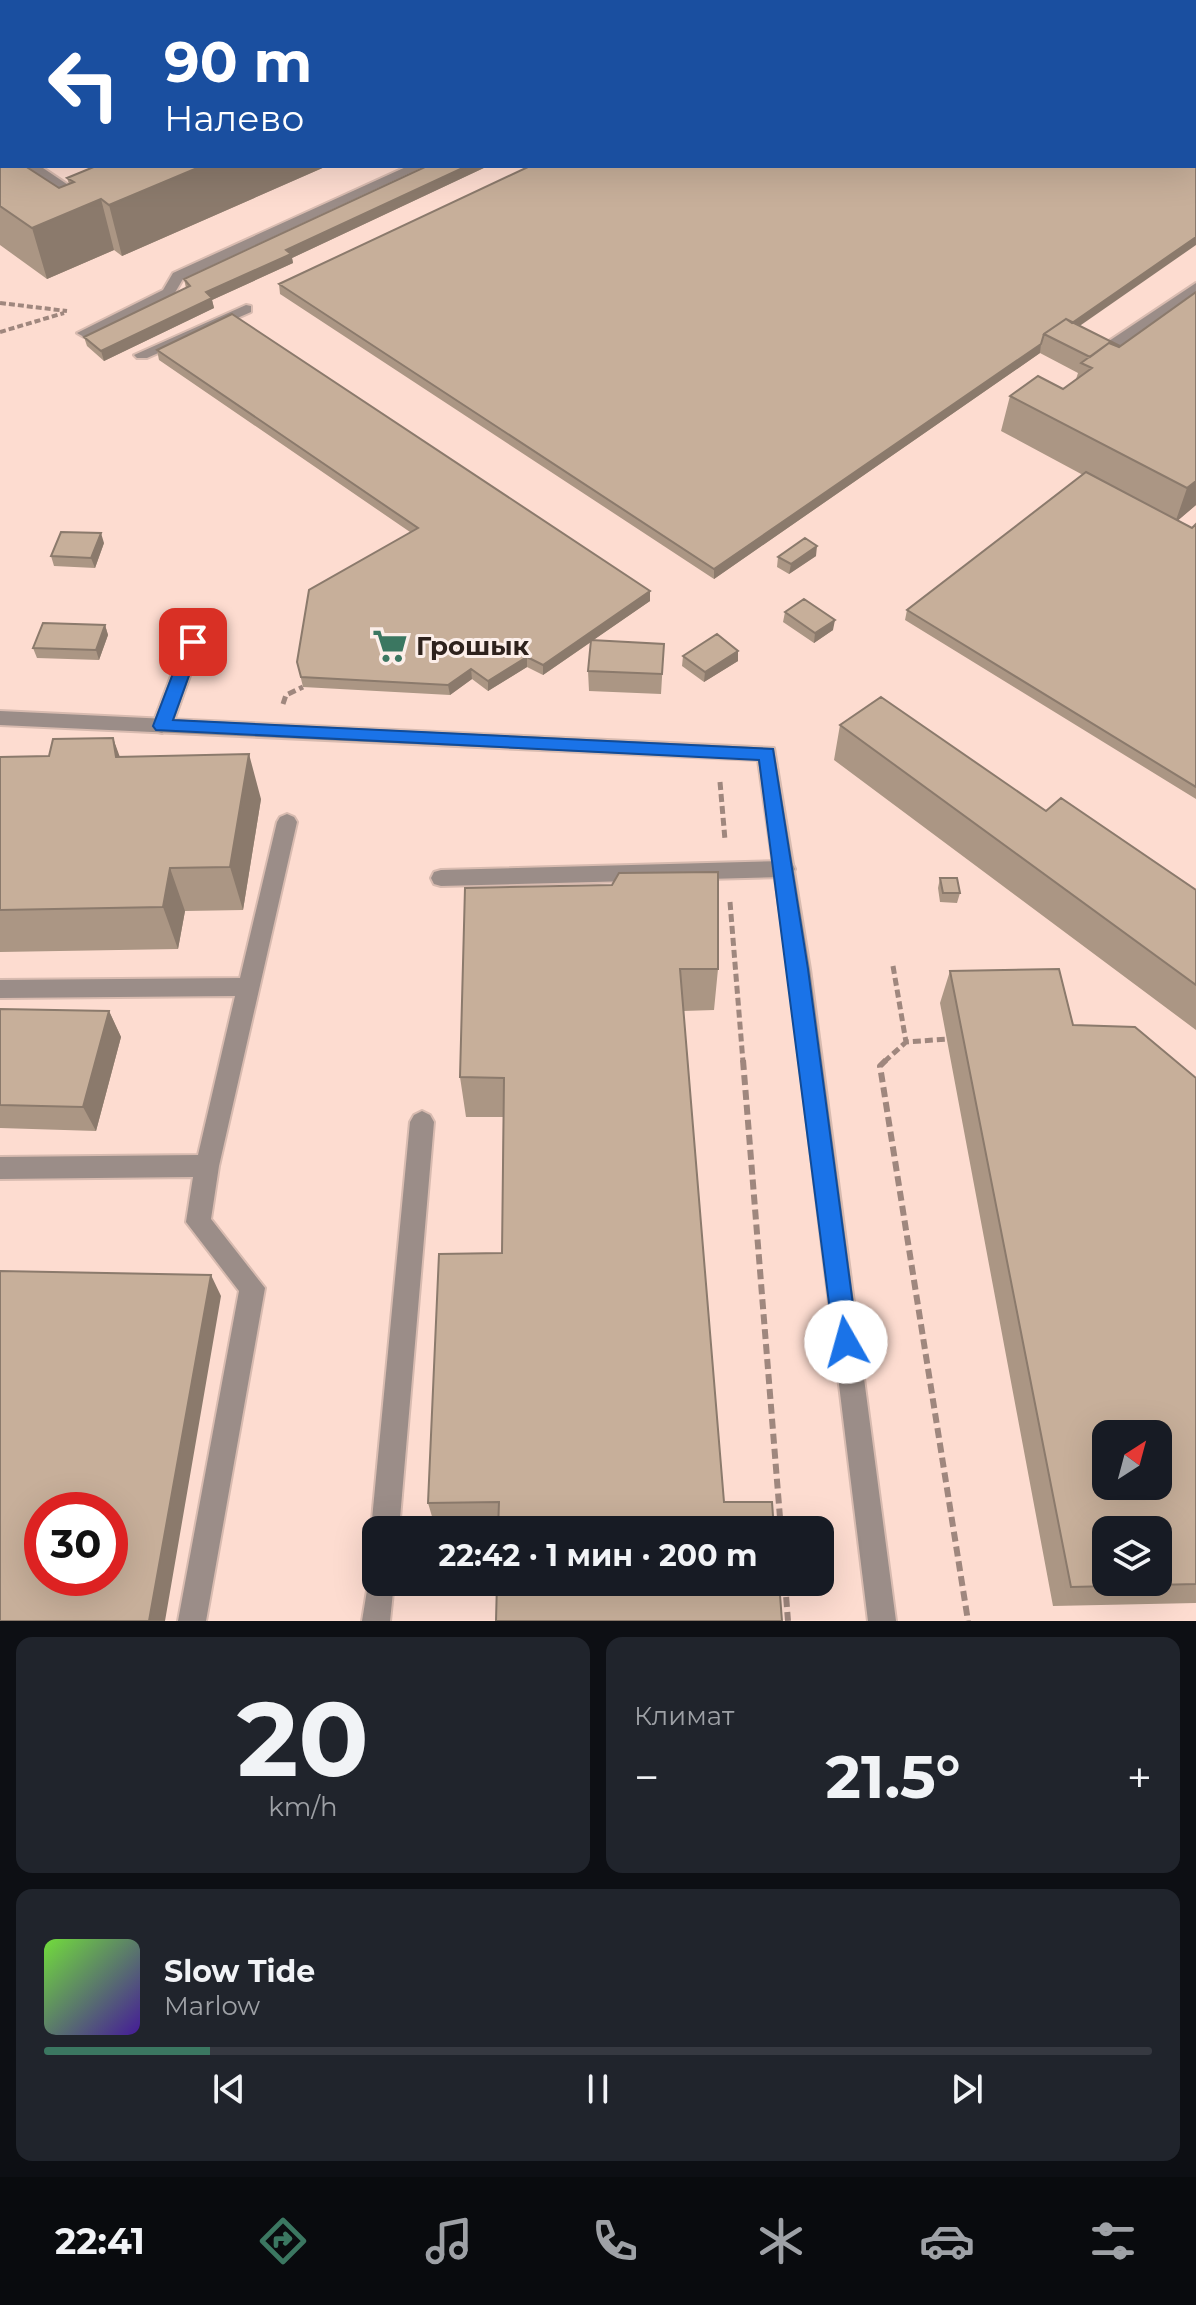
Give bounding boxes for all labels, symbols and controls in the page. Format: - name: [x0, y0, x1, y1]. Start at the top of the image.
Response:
- text: 90 m: [164, 28, 312, 96]
- icon: left: [32, 32, 136, 136]
- text: Налево: [164, 96, 304, 140]
- pin: [159, 608, 227, 676]
- icon: arrive: [171, 620, 215, 664]
- supermarket icon: Грошык: [371, 627, 409, 665]
- place label: Грошык: [416, 630, 530, 662]
- position arrow: [804, 1300, 888, 1384]
- north arrow: [1092, 1420, 1172, 1500]
- map controls: [1092, 1420, 1172, 1596]
- speed limit sign: 30: [24, 1492, 128, 1596]
- button: layers: [1092, 1516, 1172, 1596]
- text: 22:42 · 1 мин · 200 m: [439, 1537, 757, 1574]
- text: 20: [237, 1675, 369, 1802]
- text: Климат: [634, 1700, 734, 1732]
- text: 21.5°: [825, 1740, 961, 1813]
- text: −: [634, 1750, 659, 1804]
- text: +: [1127, 1750, 1152, 1804]
- text: km/h: [268, 1791, 338, 1823]
- text: Slow Tide: [164, 1953, 315, 1990]
- text: Marlow: [164, 1990, 260, 2022]
- icon: previous: [207, 2067, 251, 2111]
- icon: pause: [576, 2067, 620, 2111]
- icon: next: [945, 2067, 989, 2111]
- icon: directions: [255, 2213, 311, 2269]
- icon: music: [421, 2213, 477, 2269]
- icon: phone: [587, 2213, 643, 2269]
- icon: climate: [753, 2213, 809, 2269]
- icon: car: [919, 2213, 975, 2269]
- icon: filters: [1085, 2213, 1141, 2269]
- text: 22:41: [55, 2219, 145, 2263]

